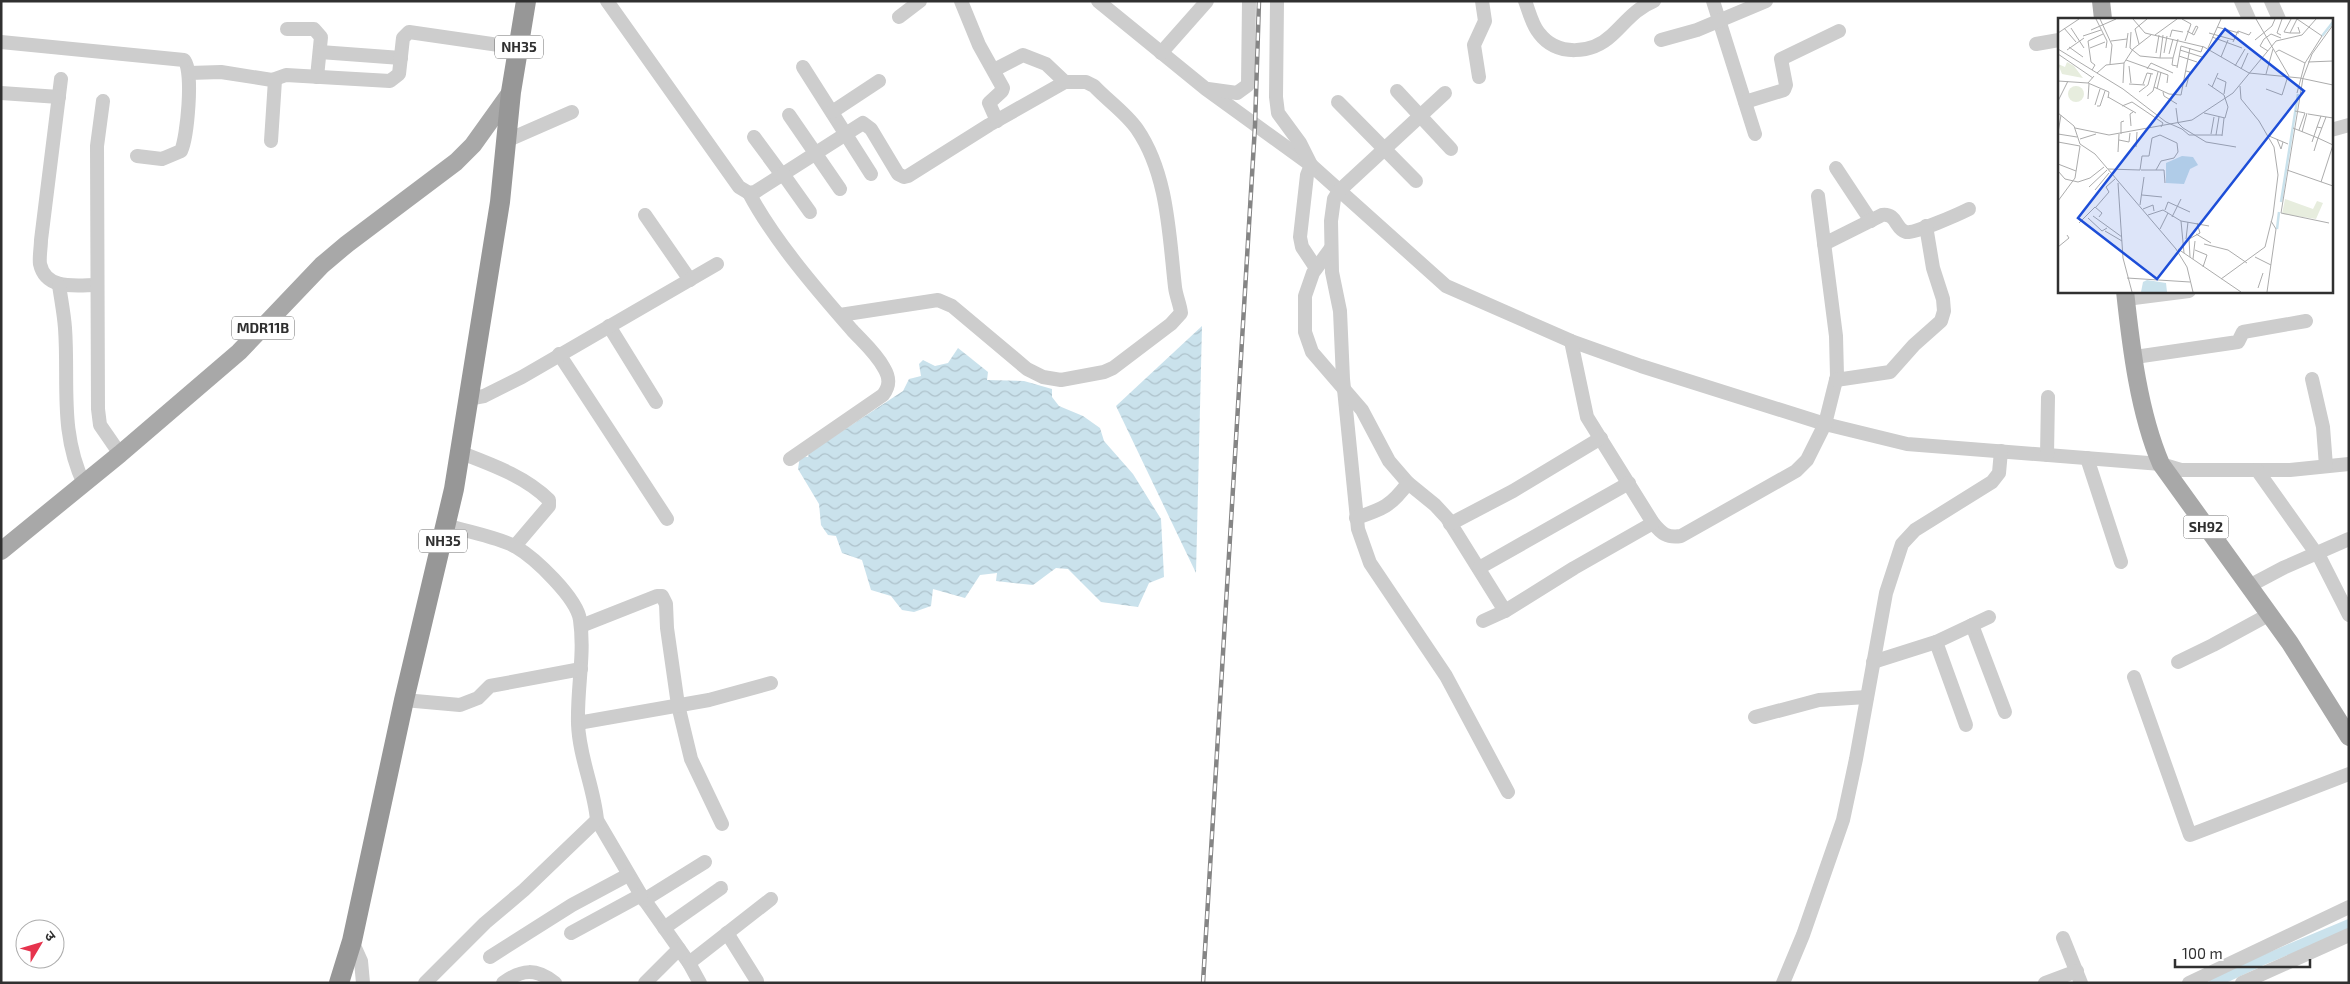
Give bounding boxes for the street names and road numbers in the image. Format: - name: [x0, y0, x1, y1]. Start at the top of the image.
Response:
- road number: NH35: [495, 36, 543, 58]
- road number: MDR11B: [232, 316, 294, 339]
- road number: SH92: [2184, 516, 2228, 538]
- road number: NH35: [419, 530, 467, 552]

